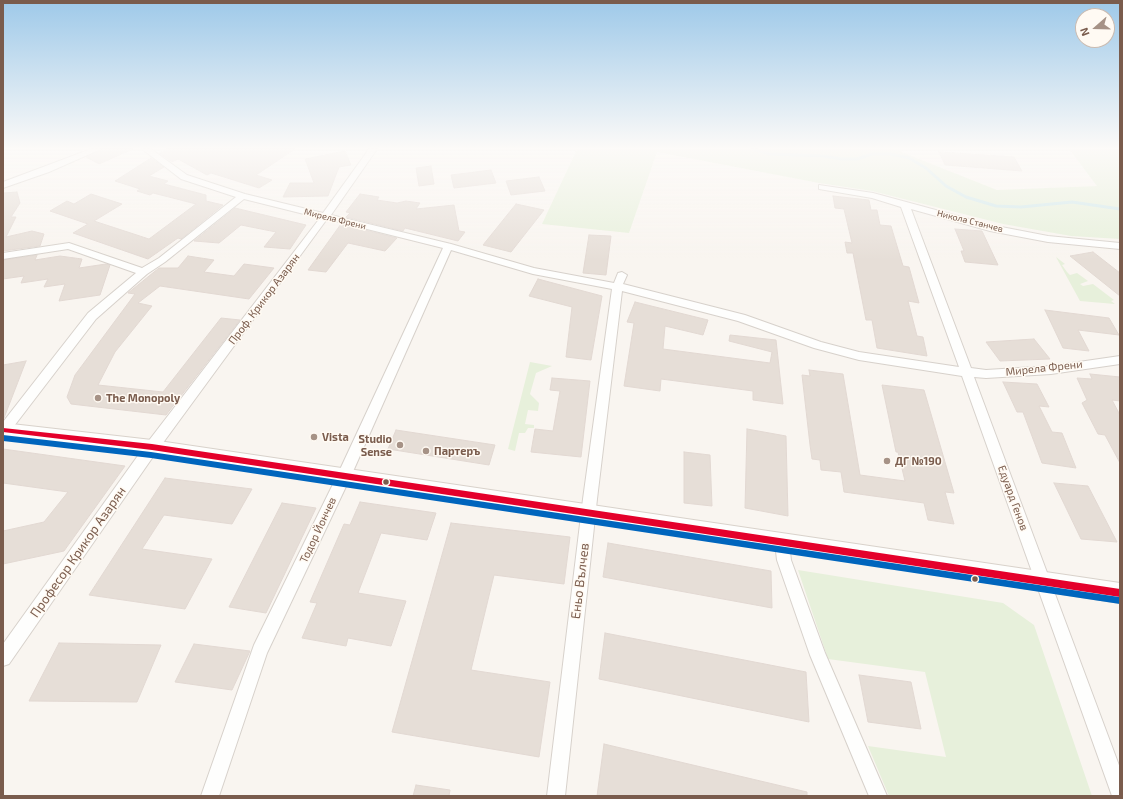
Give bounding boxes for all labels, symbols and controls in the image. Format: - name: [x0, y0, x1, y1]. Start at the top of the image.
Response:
- north arrow: [1075, 8, 1115, 48]
- text: N: [1077, 26, 1092, 38]
- street label: Мирела Френи: [303, 206, 367, 232]
- street label: Никола Станчев: [936, 208, 1004, 234]
- street label: Проф. Крикор Азарян: [225, 251, 303, 347]
- street label: Мирела Френи: [1005, 357, 1083, 379]
- place label: The Monopoly: [106, 391, 180, 405]
- marker: The Monopoly: [93, 393, 103, 403]
- place label: Vista: [322, 430, 349, 444]
- marker: Vista: [309, 432, 319, 442]
- place label: Studio Sense: [358, 432, 392, 458]
- marker: Studio Sense: [395, 440, 405, 450]
- place label: Партеръ: [434, 444, 480, 458]
- marker: Партеръ: [421, 446, 431, 456]
- place label: ДГ №190: [895, 454, 942, 468]
- marker: ДГ №190: [882, 456, 892, 466]
- street label: Едуард Генов: [995, 464, 1031, 532]
- unlabelled marker: [381, 477, 391, 487]
- street label: Професор Крикор Азарян: [27, 484, 129, 620]
- street label: Тодор Йончев: [297, 495, 339, 565]
- street label: Еньо Вълчев: [568, 542, 592, 620]
- unlabelled marker: [970, 574, 980, 584]

